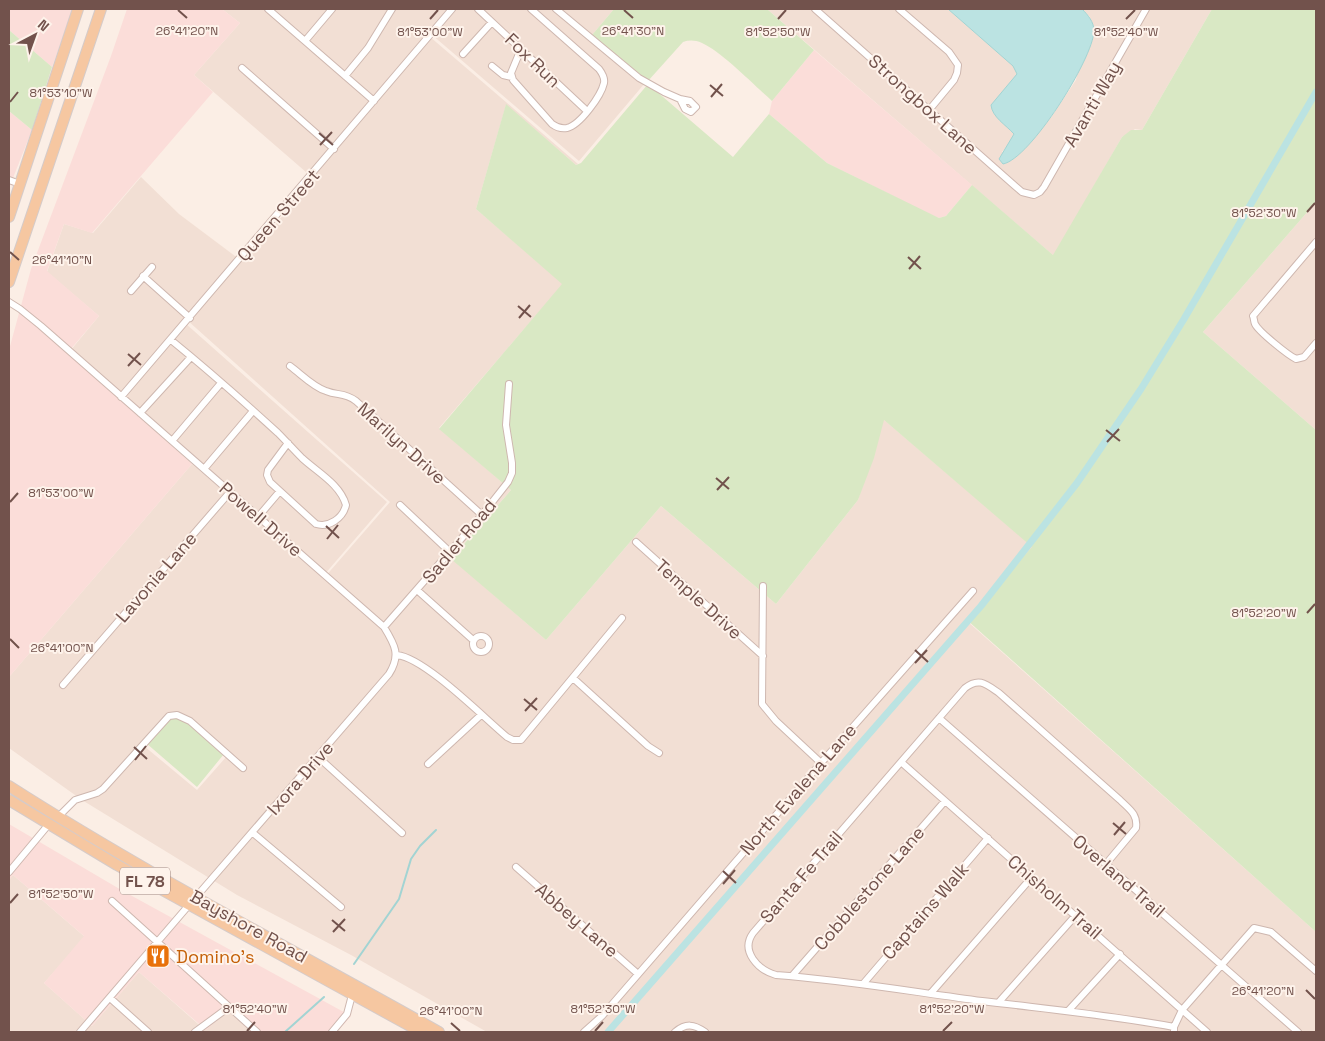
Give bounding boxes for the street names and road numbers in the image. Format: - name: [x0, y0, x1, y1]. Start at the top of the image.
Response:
- street label: Fox Run: [500, 28, 566, 92]
- street label: Strongbox Lane: [864, 49, 982, 159]
- street label: Avanti Way: [1058, 57, 1126, 151]
- street label: Queen Street: [232, 164, 324, 266]
- street label: Marilyn Drive: [353, 397, 451, 489]
- street label: Powell Drive: [215, 477, 307, 561]
- street label: Sadler Road: [417, 494, 501, 588]
- street label: Lavonia Lane: [110, 527, 202, 627]
- street label: Temple Drive: [651, 554, 747, 644]
- street label: North Evalena Lane: [735, 719, 861, 859]
- street label: Ixora Drive: [262, 736, 338, 820]
- street label: Cobblestone Lane: [809, 821, 929, 955]
- street label: Santa Fe Trail: [755, 826, 847, 928]
- street label: Overland Trail: [1068, 830, 1170, 922]
- street label: Chisholm Trail: [1003, 850, 1107, 944]
- street label: Captains Walk: [877, 857, 974, 964]
- road number: FL 78: [120, 868, 170, 894]
- street label: Abbey Lane: [531, 878, 623, 962]
- street label: Bayshore Road: [186, 884, 312, 968]

